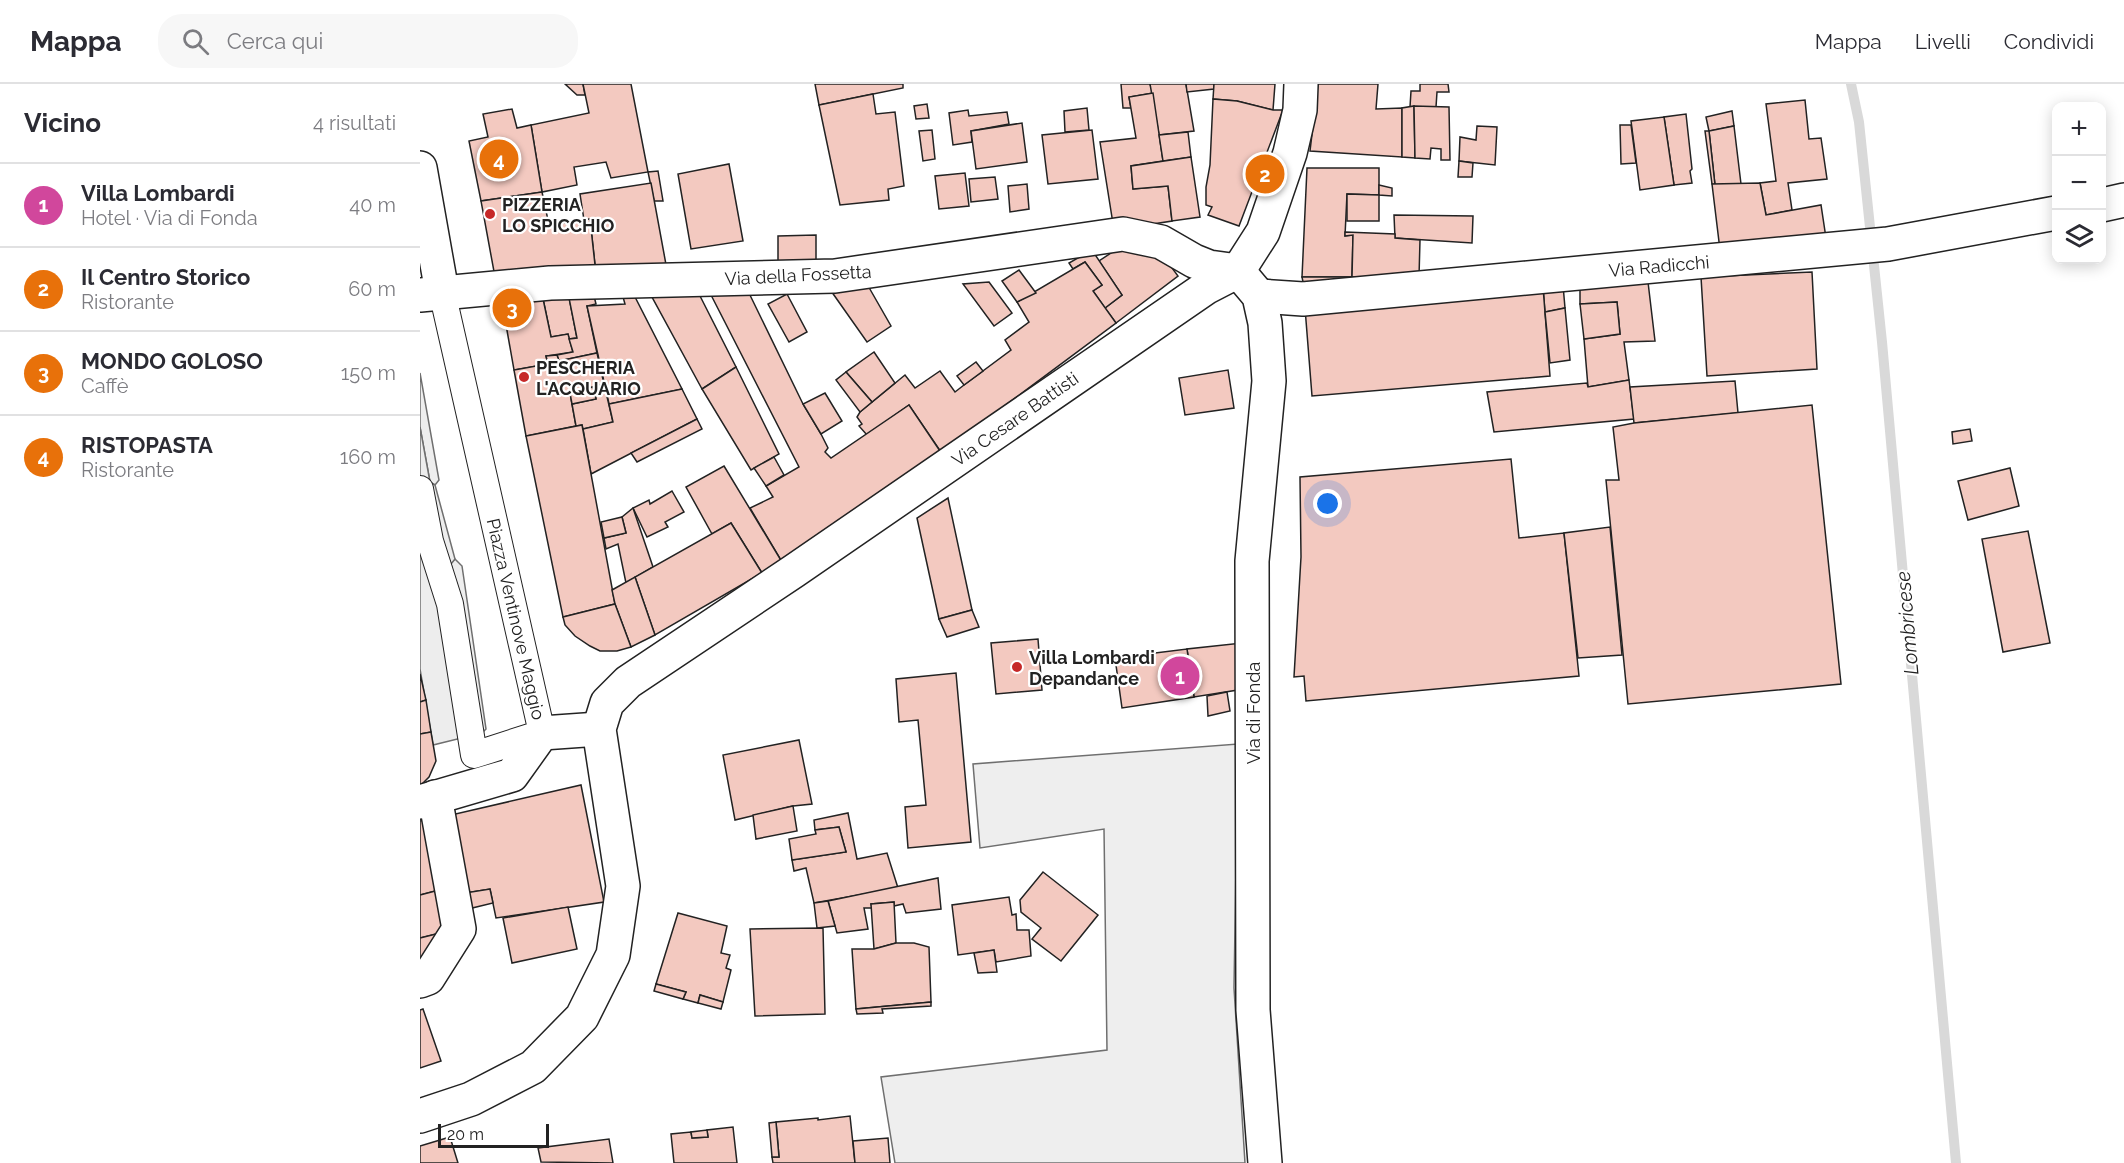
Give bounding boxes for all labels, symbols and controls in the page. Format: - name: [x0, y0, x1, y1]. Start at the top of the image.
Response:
- search box: [158, 14, 578, 68]
- text: Mappa: [30, 25, 122, 58]
- icon: search: [179, 25, 212, 58]
- text: Cerca qui: [227, 28, 323, 54]
- text: Mappa: [1815, 29, 1882, 54]
- text: Livelli: [1915, 29, 1971, 54]
- text: Condividi: [2004, 29, 2094, 54]
- map controls: [2052, 102, 2106, 264]
- button: +: [2052, 102, 2106, 156]
- text: Vicino: [24, 108, 101, 138]
- text: 4 risultati: [313, 111, 396, 135]
- pin: 4: [480, 136, 518, 182]
- pin: 2: [1246, 152, 1284, 196]
- button: −: [2052, 156, 2106, 210]
- text: Villa Lombardi: [81, 180, 235, 206]
- text: 1: [39, 193, 48, 217]
- text: 40 m: [349, 193, 396, 217]
- place label: PIZZERIA LO SPICCHIO: [502, 194, 615, 236]
- text: Hotel · Via di Fonda: [81, 206, 258, 230]
- marker: PIZZERIA LO SPICCHIO: [483, 207, 497, 221]
- button: layers: [2052, 210, 2106, 264]
- street label: Via Radicchi: [1608, 251, 1710, 281]
- street label: Via della Fossetta: [724, 261, 872, 289]
- text: Il Centro Storico: [81, 264, 250, 290]
- text: 2: [38, 277, 49, 301]
- text: 60 m: [348, 277, 396, 301]
- pin: 3: [492, 286, 532, 330]
- text: Ristorante: [81, 290, 174, 314]
- text: MONDO GOLOSO: [81, 348, 263, 374]
- place label: PESCHERIA L'ACQUARIO: [536, 357, 641, 399]
- text: 3: [38, 361, 49, 385]
- text: 150 m: [341, 361, 396, 385]
- street label: Via Cesare Battisti: [948, 368, 1082, 470]
- marker: PESCHERIA L'ACQUARIO: [517, 370, 531, 384]
- text: Caffè: [81, 374, 129, 398]
- text: RISTOPASTA: [81, 432, 213, 458]
- text: 4: [38, 445, 49, 469]
- text: 160 m: [340, 445, 396, 469]
- text: Ristorante: [81, 458, 174, 482]
- your location: [1313, 489, 1342, 518]
- street label: Piazza Ventinove Maggio: [483, 516, 549, 722]
- water label: Lombricese: [1890, 570, 1923, 676]
- place label: Villa Lombardi Depandance: [1029, 647, 1155, 689]
- pin: 1: [1160, 654, 1200, 698]
- marker: Villa Lombardi Depandance: [1010, 660, 1024, 674]
- street label: Via di Fonda: [1243, 662, 1264, 764]
- scale bar: [438, 1121, 549, 1148]
- text: 20 m: [447, 1125, 484, 1144]

